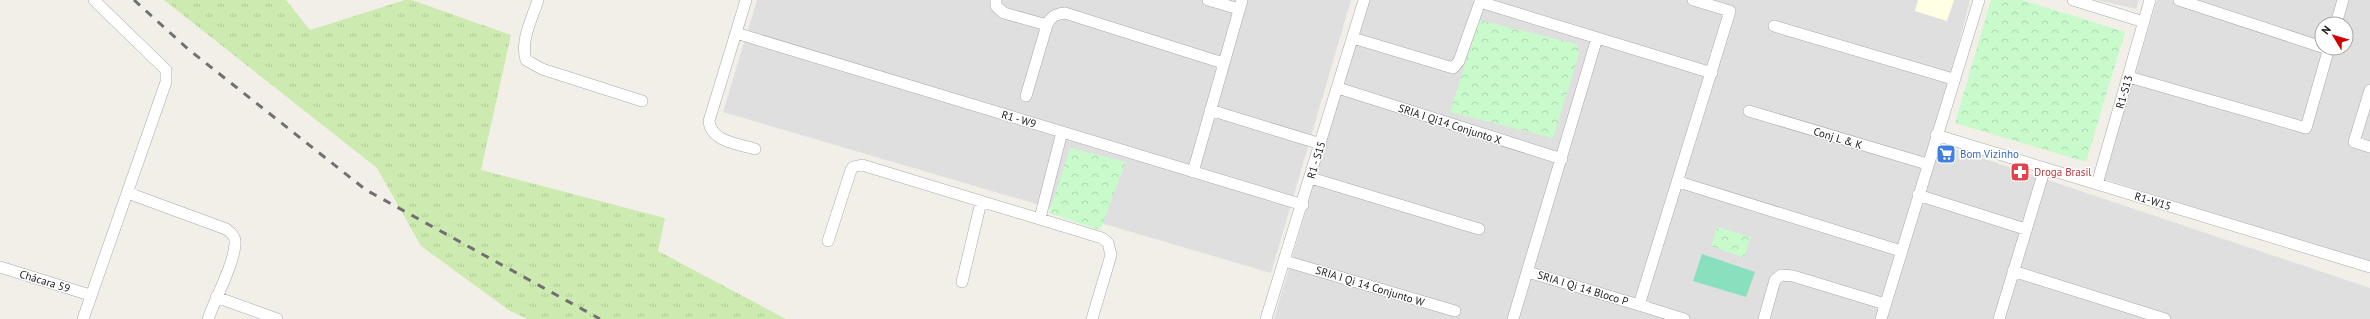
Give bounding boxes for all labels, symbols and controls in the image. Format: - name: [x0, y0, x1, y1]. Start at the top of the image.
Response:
- north arrow: [2314, 16, 2354, 56]
- text: N: [2318, 23, 2334, 37]
- street label: R1-S13: [2113, 74, 2135, 110]
- street label: SRIA I Qi14 Conjunto X: [1397, 101, 1504, 147]
- street label: R1 - W9: [1000, 107, 1038, 131]
- street label: Conj L & K: [1812, 124, 1864, 152]
- street label: R1 - S15: [1304, 140, 1328, 180]
- supermarket icon: Bom Vizinho: [1935, 143, 1957, 165]
- place label: Bom Vizinho: [1960, 147, 2019, 161]
- pharmacy icon: Droga Brasil: [2009, 161, 2031, 183]
- place label: Droga Brasil: [2034, 165, 2092, 179]
- street label: R1-W15: [2133, 189, 2173, 213]
- street label: SRIA I Qi 14 Conjunto W: [1314, 263, 1427, 309]
- street label: Chácara 59: [18, 267, 72, 295]
- street label: SRIA I Qi 14 Bloco P: [1536, 268, 1630, 308]

